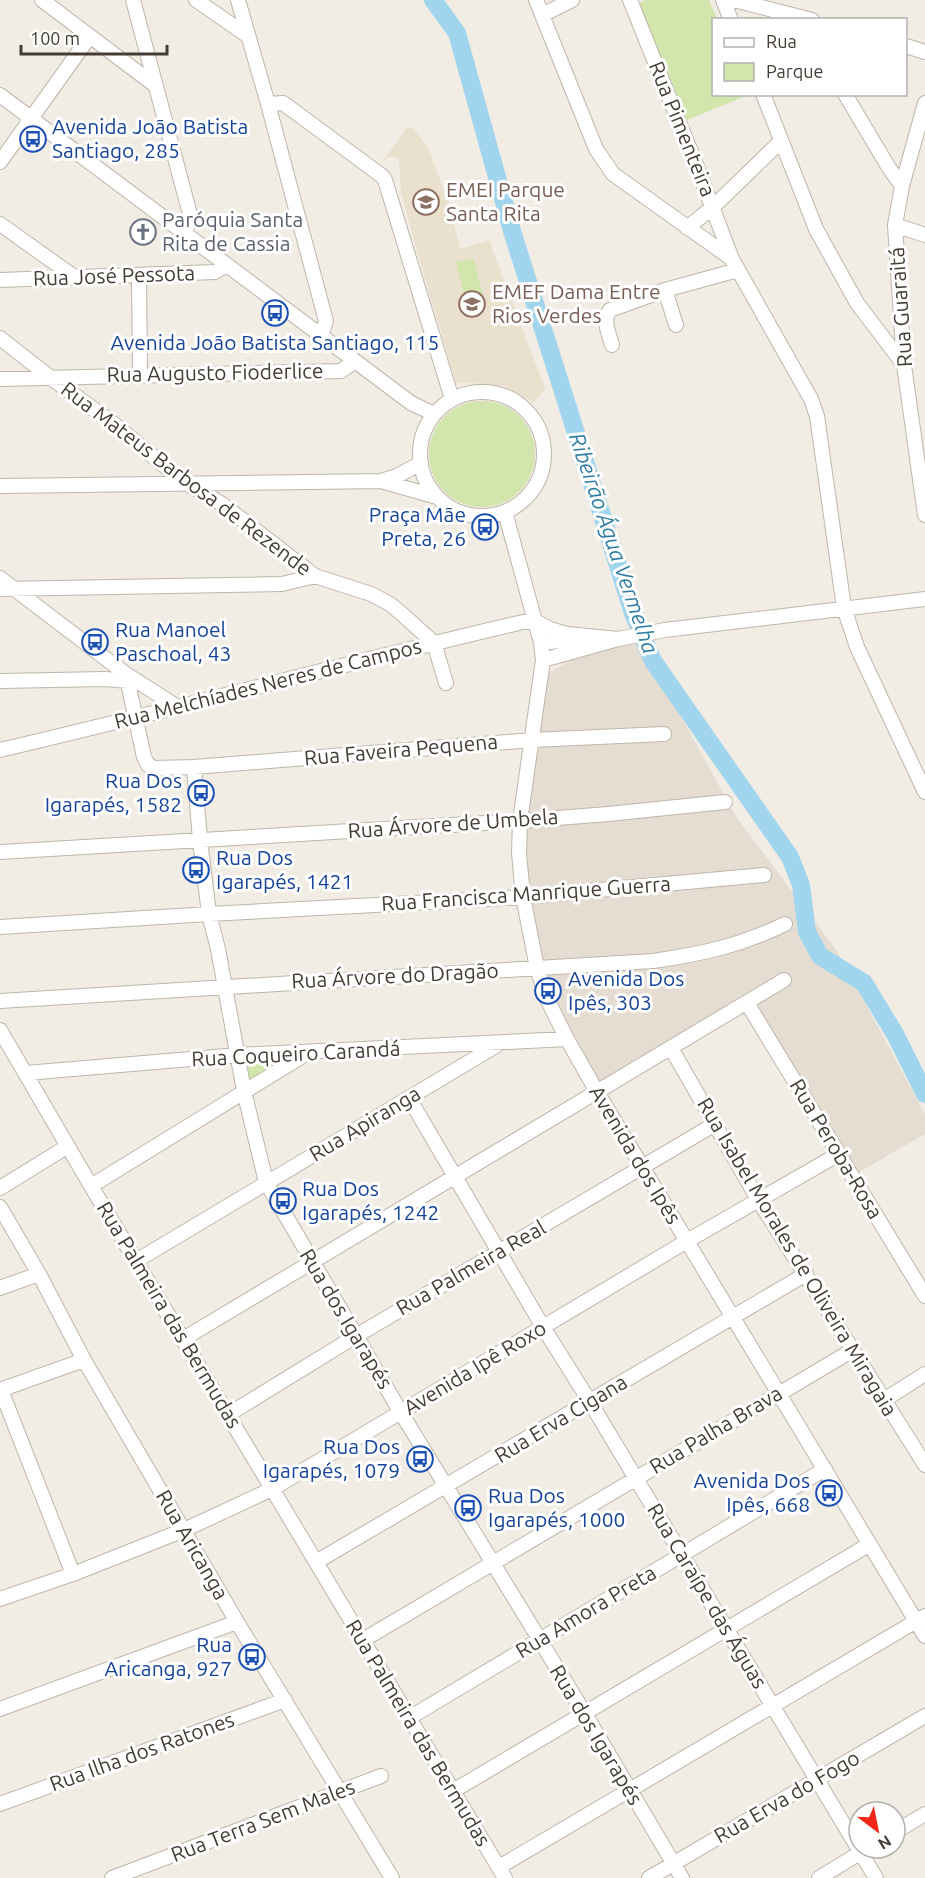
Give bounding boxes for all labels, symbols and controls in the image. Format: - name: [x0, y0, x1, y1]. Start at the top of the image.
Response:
- scale bar: [21, 18, 166, 56]
- legend: [712, 18, 907, 96]
- text: 100 m: [30, 28, 80, 48]
- text: Rua: [766, 31, 797, 51]
- street label: Rua Pimenteira: [645, 58, 721, 200]
- text: Parque: [766, 61, 823, 81]
- place label: Avenida João Batista Santiago, 285: [52, 114, 248, 162]
- bus stop icon: Avenida João Batista Santiago, 285: [18, 124, 48, 154]
- place label: EMEI Parque Santa Rita: [446, 177, 565, 225]
- school or university icon: EMEI Parque Santa Rita: [411, 187, 441, 217]
- place label: Paróquia Santa Rita de Cassia: [162, 207, 303, 255]
- church icon: Paróquia Santa Rita de Cassia: [128, 217, 158, 247]
- street label: Rua Guaraitá: [884, 246, 916, 368]
- street label: Rua José Pessota: [33, 260, 195, 290]
- place label: EMEF Dama Entre Rios Verdes: [492, 279, 661, 327]
- school or university icon: EMEF Dama Entre Rios Verdes: [457, 289, 487, 319]
- bus stop icon: Avenida João Batista Santiago, 115: [260, 298, 290, 328]
- place label: Avenida João Batista Santiago, 115: [111, 330, 439, 354]
- street label: Rua Augusto Fioderlice: [106, 358, 324, 386]
- street label: Rua Mateus Barbosa de Rezende: [57, 376, 316, 580]
- water label: Ribeirão Água Vermelha: [565, 429, 665, 657]
- place label: Praça Mãe Preta, 26: [369, 502, 466, 550]
- bus stop icon: Praça Mãe Preta, 26: [470, 512, 500, 542]
- place label: Rua Manoel Paschoal, 43: [115, 617, 231, 665]
- bus stop icon: Rua Manoel Paschoal, 43: [80, 627, 110, 657]
- street label: Rua Melchíades Neres de Campos: [112, 633, 424, 733]
- street label: Rua Faveira Pequena: [303, 729, 499, 769]
- place label: Rua Dos Igarapés, 1582: [45, 768, 182, 816]
- bus stop icon: Rua Dos Igarapés, 1582: [186, 778, 216, 808]
- street label: Rua Árvore de Umbela: [347, 804, 559, 842]
- place label: Rua Dos Igarapés, 1421: [216, 845, 353, 893]
- bus stop icon: Rua Dos Igarapés, 1421: [181, 855, 211, 885]
- street label: Rua Francisca Manrique Guerra: [380, 871, 672, 915]
- street label: Rua Árvore do Dragão: [291, 958, 499, 992]
- place label: Avenida Dos Ipês, 303: [568, 966, 684, 1014]
- bus stop icon: Avenida Dos Ipês, 303: [533, 976, 563, 1006]
- street label: Rua Coqueiro Carandá: [191, 1036, 401, 1070]
- street label: Rua Peroba-Rosa: [786, 1074, 888, 1223]
- street label: Rua Apiranga: [305, 1081, 424, 1166]
- street label: Avenida dos Ipês: [585, 1081, 687, 1228]
- street label: Rua Isabel Morales de Oliveira Miragaia: [693, 1093, 903, 1420]
- place label: Rua Dos Igarapés, 1242: [302, 1176, 439, 1224]
- bus stop icon: Rua Dos Igarapés, 1242: [268, 1186, 298, 1216]
- street label: Rua Palmeira das Bermudas: [93, 1197, 247, 1432]
- street label: Rua Palmeira Real: [391, 1215, 550, 1320]
- street label: Rua dos Igarapés: [296, 1244, 398, 1393]
- street label: Avenida Ipê Roxo: [399, 1315, 550, 1419]
- street label: Rua Erva Cigana: [490, 1369, 631, 1467]
- street label: Rua Palha Brava: [645, 1380, 786, 1478]
- place label: Rua Dos Igarapés, 1079: [263, 1434, 400, 1482]
- bus stop icon: Rua Dos Igarapés, 1079: [405, 1444, 435, 1474]
- place label: Avenida Dos Ipês, 668: [694, 1468, 810, 1516]
- bus stop icon: Avenida Dos Ipês, 668: [814, 1478, 844, 1508]
- place label: Rua Dos Igarapés, 1000: [488, 1483, 625, 1531]
- street label: Rua Aricanga: [152, 1485, 234, 1604]
- bus stop icon: Rua Dos Igarapés, 1000: [453, 1493, 483, 1523]
- street label: Rua Caraípe das Águas: [643, 1499, 773, 1692]
- street label: Rua Amora Preta: [511, 1560, 660, 1662]
- street label: Rua Palmeira das Bermudas: [342, 1615, 496, 1850]
- place label: Rua Aricanga, 927: [104, 1632, 232, 1680]
- bus stop icon: Rua Aricanga, 927: [237, 1642, 267, 1672]
- street label: Rua dos Igarapés: [546, 1660, 648, 1809]
- street label: Rua Ilha dos Ratones: [46, 1706, 237, 1796]
- street label: Rua Erva do Fogo: [710, 1745, 863, 1847]
- street label: Rua Terra Sem Males: [167, 1774, 358, 1866]
- north arrow: [847, 1800, 907, 1860]
- text: N: [875, 1832, 895, 1854]

